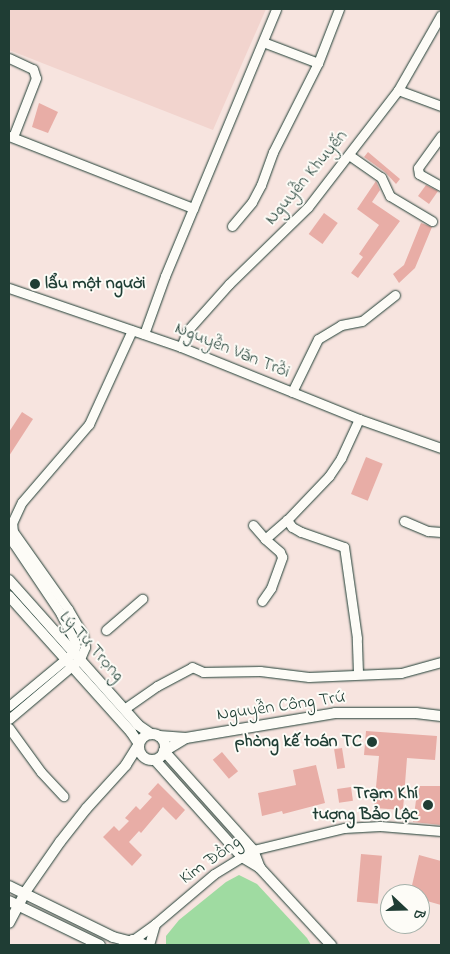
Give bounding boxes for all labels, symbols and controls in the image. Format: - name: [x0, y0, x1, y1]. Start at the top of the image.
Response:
- street label: Nguyễn Khuyến: [261, 126, 353, 230]
- place label: lẩu một người: [45, 273, 146, 295]
- marker: lẩu một người: [29, 278, 41, 290]
- street label: Nguyễn Văn Trỗi: [171, 318, 293, 384]
- street label: Lý Tự Trọng: [54, 607, 128, 687]
- street label: Nguyễn Công Trứ: [215, 687, 347, 727]
- place label: phòng kế toán TC: [235, 731, 362, 753]
- marker: phòng kế toán TC: [366, 736, 378, 748]
- place label: Trạm Khí tượng Bảo Lộc: [312, 784, 418, 826]
- marker: Trạm Khí tượng Bảo Lộc: [422, 799, 434, 811]
- street label: Kim Đồng: [176, 832, 246, 890]
- north arrow: [380, 884, 430, 934]
- text: B: [407, 906, 430, 922]

